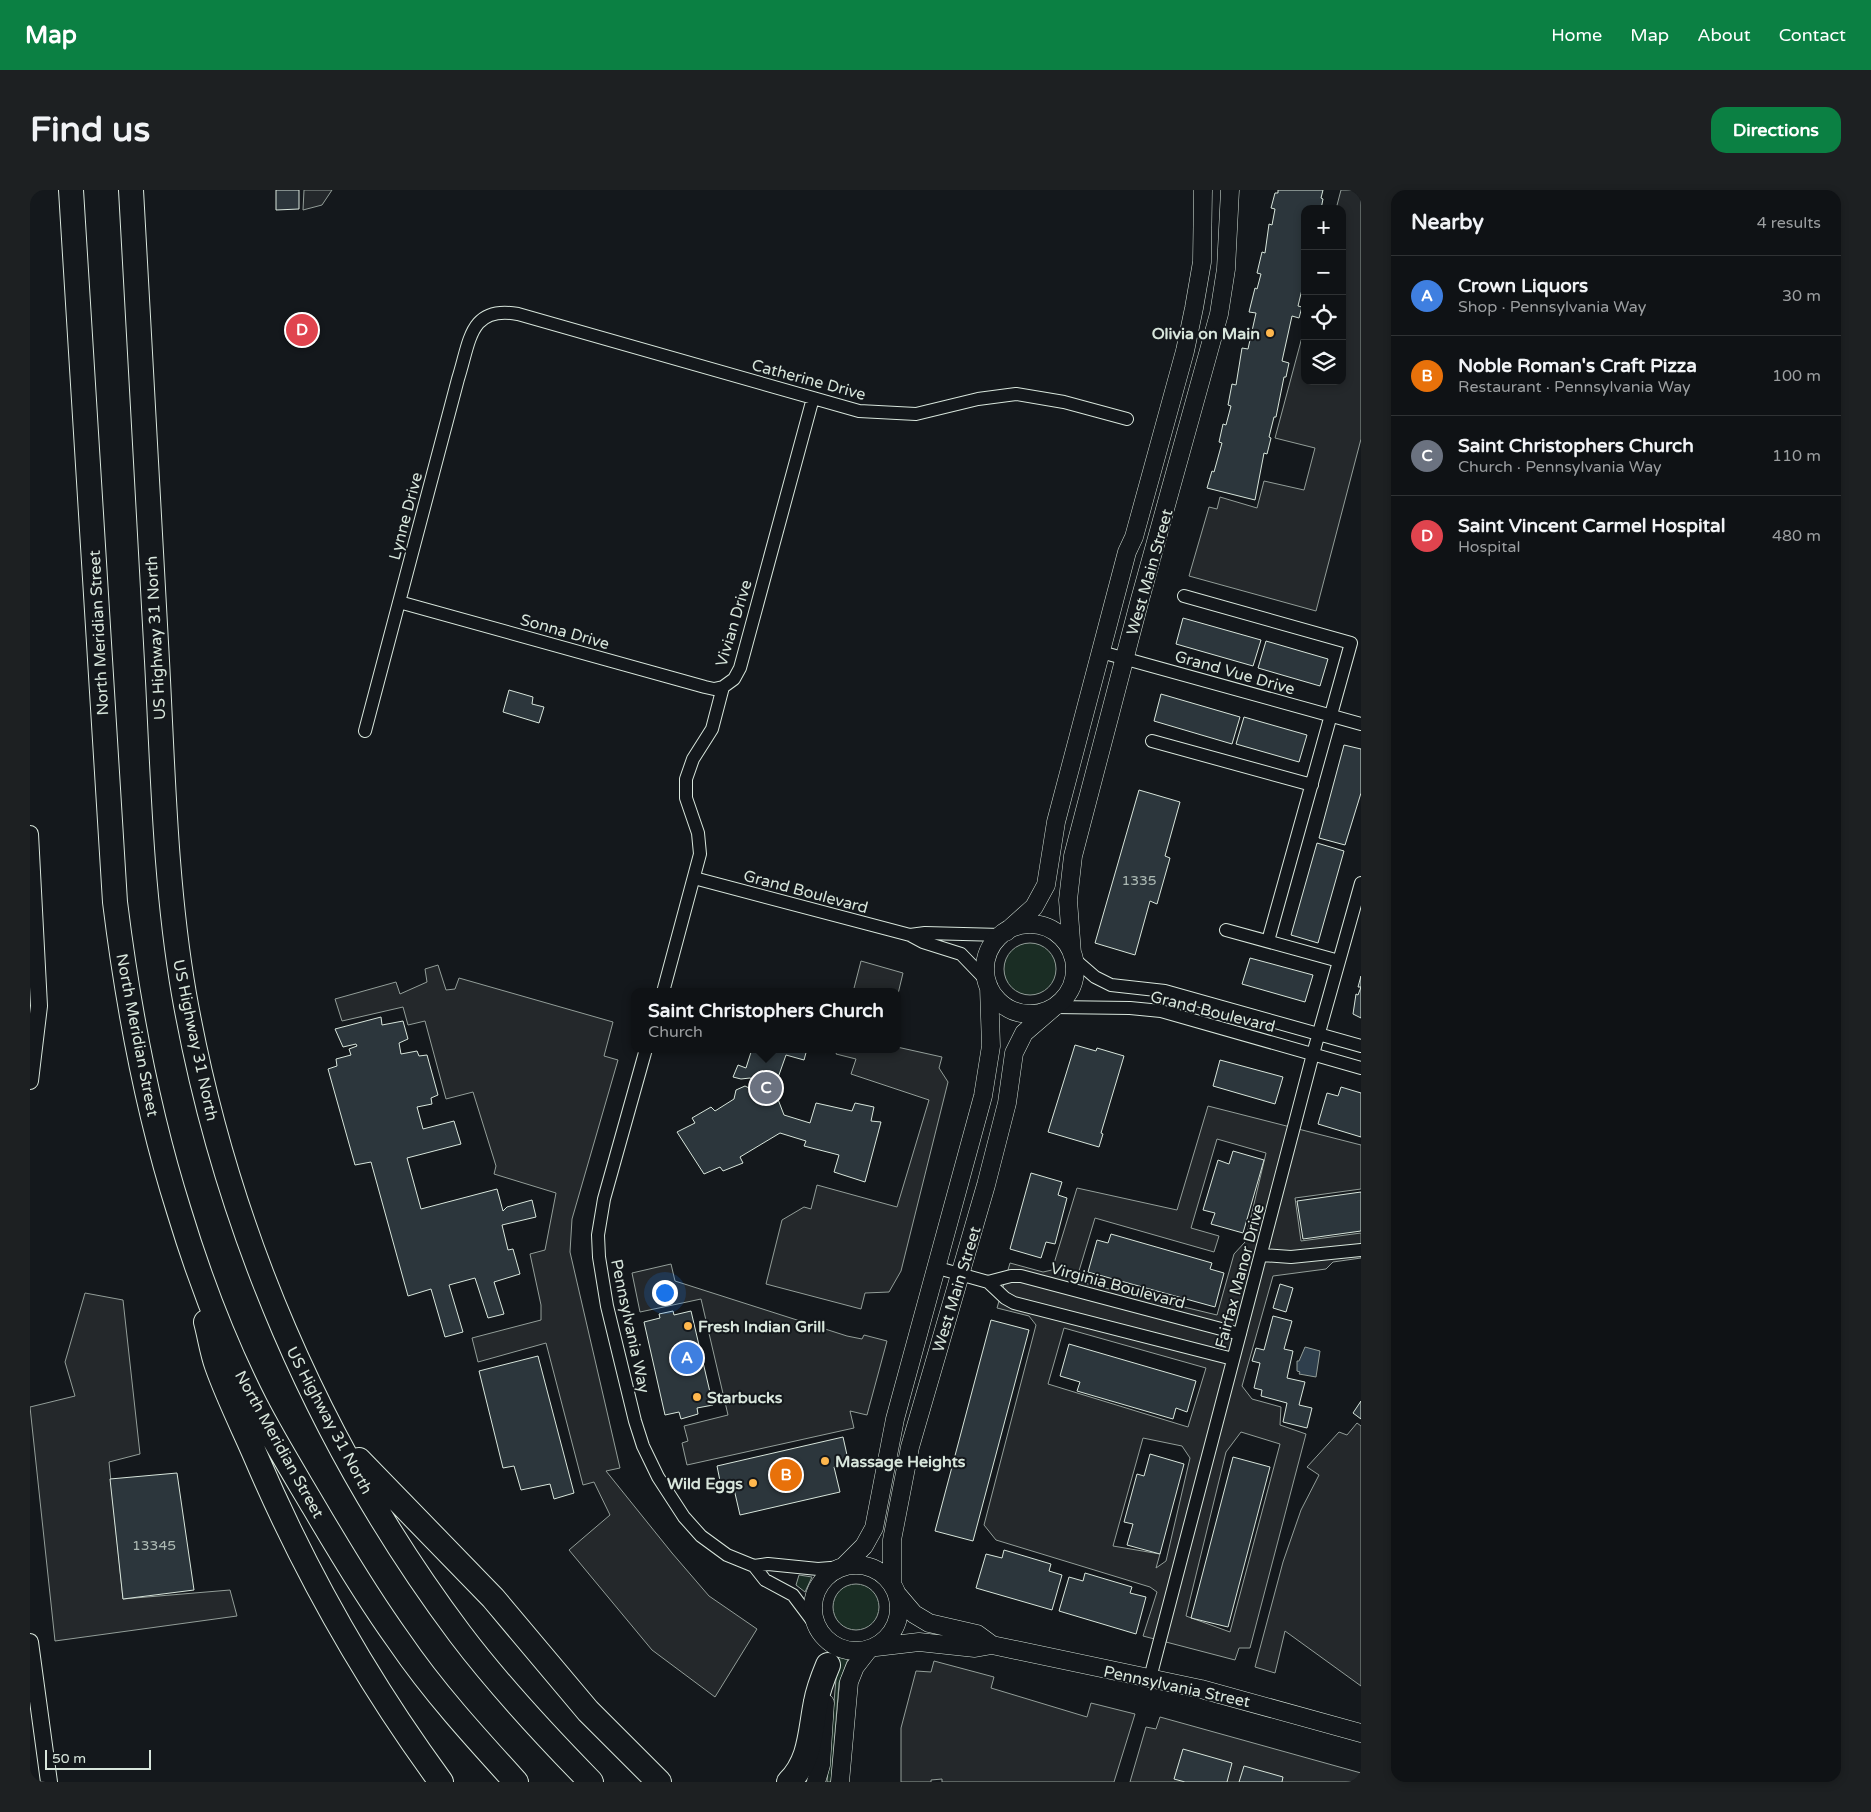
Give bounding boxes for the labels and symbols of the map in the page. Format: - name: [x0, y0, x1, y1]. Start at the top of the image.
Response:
- pin: D: [286, 311, 318, 349]
- place label: Olivia on Main: [1152, 324, 1260, 344]
- marker: Olivia on Main: [1264, 327, 1276, 339]
- street label: Catherine Drive: [749, 355, 868, 405]
- street label: Lynne Drive: [385, 470, 427, 562]
- street label: West Main Street: [1122, 507, 1178, 638]
- street label: North Meridian Street: [85, 550, 113, 716]
- street label: US Highway 31 North: [142, 555, 170, 721]
- street label: Vivian Drive: [711, 577, 757, 669]
- street label: Sonna Drive: [518, 610, 612, 654]
- street label: Grand Vue Drive: [1172, 646, 1297, 700]
- street label: Grand Boulevard: [741, 866, 870, 918]
- house number: 1335: [1121, 872, 1157, 889]
- street label: North Meridian Street: [111, 952, 163, 1118]
- street label: US Highway 31 North: [168, 958, 222, 1123]
- street label: Grand Boulevard: [1148, 987, 1277, 1037]
- pin: C: [750, 1069, 782, 1107]
- street label: Fairfax Manor Drive: [1211, 1202, 1269, 1351]
- street label: West Main Street: [928, 1224, 986, 1355]
- street label: Pennsylvania Way: [606, 1257, 654, 1395]
- street label: Virginia Boulevard: [1048, 1258, 1187, 1314]
- your location: [652, 1280, 678, 1306]
- place label: Fresh Indian Grill: [698, 1317, 825, 1337]
- marker: Fresh Indian Grill: [682, 1320, 694, 1332]
- pin: A: [671, 1339, 703, 1377]
- street label: US Highway 31 North: [282, 1343, 377, 1498]
- street label: North Meridian Street: [230, 1367, 328, 1522]
- place label: Starbucks: [707, 1388, 783, 1408]
- marker: Starbucks: [691, 1391, 703, 1403]
- place label: Massage Heights: [835, 1452, 966, 1472]
- marker: Massage Heights: [819, 1455, 831, 1467]
- pin: B: [770, 1456, 802, 1494]
- place label: Wild Eggs: [667, 1474, 743, 1494]
- marker: Wild Eggs: [747, 1477, 759, 1489]
- house number: 13345: [132, 1537, 176, 1554]
- street label: Pennsylvania Street: [1102, 1662, 1252, 1712]
- scale bar: [45, 1747, 151, 1770]

